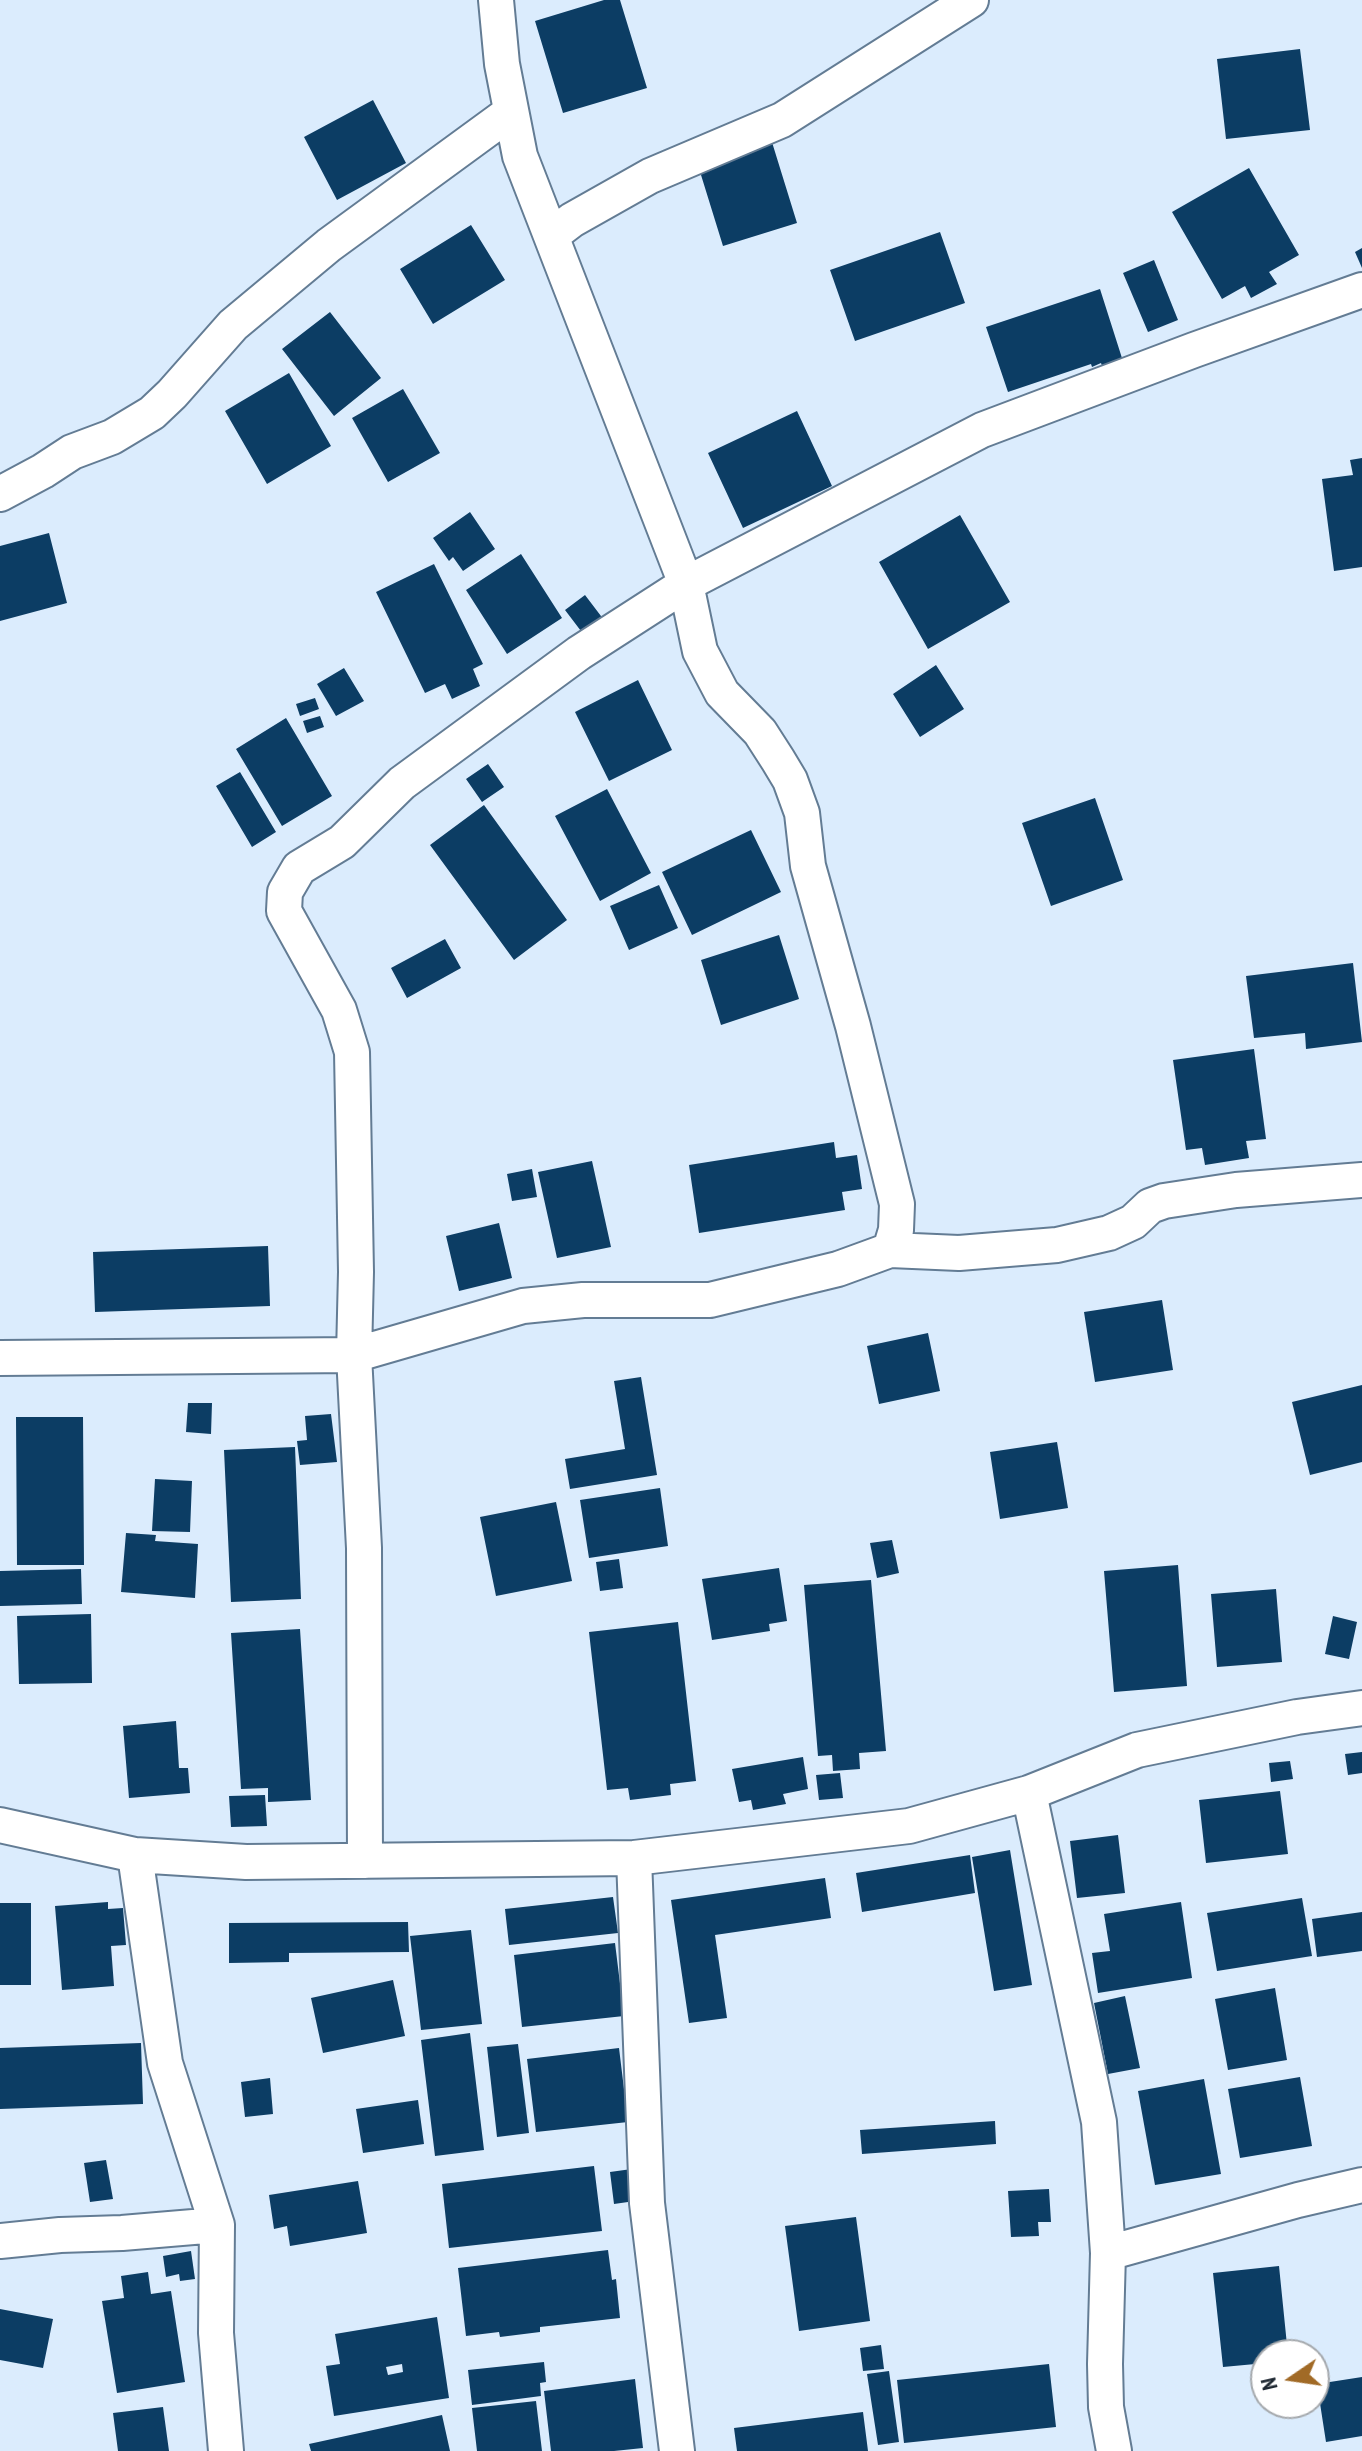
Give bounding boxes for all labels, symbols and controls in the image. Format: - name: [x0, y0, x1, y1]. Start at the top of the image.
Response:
- north arrow: [1250, 2339, 1330, 2419]
- text: N: [1254, 2375, 1284, 2393]

